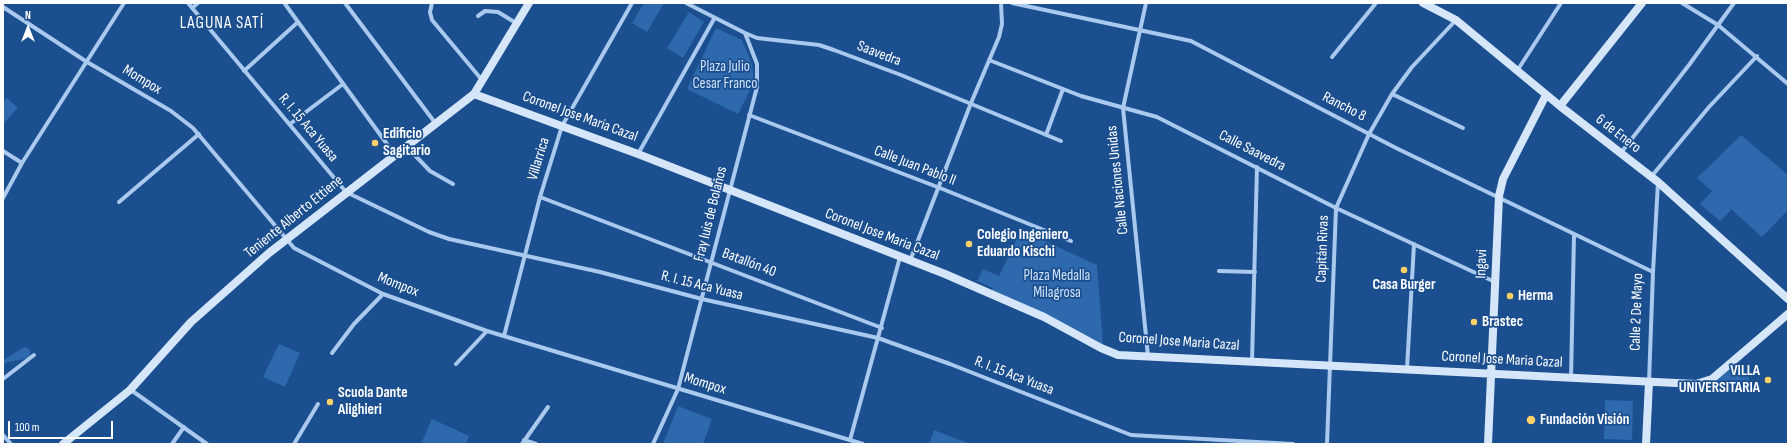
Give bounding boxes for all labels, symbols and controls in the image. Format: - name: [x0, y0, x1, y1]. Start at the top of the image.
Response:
- north arrow: [8, 8, 48, 48]
- text: N: [25, 9, 31, 22]
- district label: LAGUNA SATÍ: [180, 14, 264, 34]
- street label: Saavedra: [854, 37, 904, 71]
- park label: Plaza Julio Cesar Franco: [692, 58, 758, 93]
- street label: Mompox: [119, 61, 165, 99]
- street label: Coronel Jose Maria Cazal: [520, 88, 640, 146]
- street label: Rancho 8: [1319, 88, 1369, 126]
- street label: R. I. 15 Aca Yuasa: [274, 90, 342, 166]
- street label: 6 de Enero: [1592, 111, 1644, 157]
- place label: Edificio Sagitario: [383, 125, 431, 160]
- street label: Calle Naciones Unidas: [1103, 125, 1133, 235]
- street label: Calle Saavedra: [1216, 127, 1288, 175]
- street label: Villarrica: [524, 135, 554, 183]
- marker: Edificio Sagitario: [370, 138, 380, 148]
- street label: Calle Juan Pablo II: [871, 142, 959, 190]
- street label: Fray luis de Bolaños: [690, 165, 732, 263]
- street label: Teniente Alberto Ettiene: [241, 172, 347, 262]
- street label: Coronel Jose Maria Cazal: [822, 205, 942, 265]
- street label: Capitán Rivas: [1313, 215, 1333, 283]
- place label: Colegio Ingeniero Eduardo Kischi: [977, 226, 1069, 261]
- marker: Colegio Ingeniero Eduardo Kischi: [964, 239, 974, 249]
- street label: Batallón 40: [719, 245, 779, 281]
- street label: Ingavi: [1472, 249, 1492, 279]
- marker: Casa Burger: [1399, 265, 1409, 275]
- street label: R. I. 15 Aca Yuasa: [659, 267, 745, 305]
- park label: Plaza Medalla Milagrosa: [1024, 267, 1090, 302]
- street label: Mompox: [375, 269, 421, 301]
- street label: Calle 2 De Mayo: [1627, 273, 1647, 351]
- place label: Casa Burger: [1372, 276, 1436, 294]
- place label: Herma: [1518, 287, 1553, 305]
- marker: Herma: [1505, 291, 1515, 301]
- place label: Brastec: [1482, 313, 1523, 331]
- marker: Brastec: [1469, 317, 1479, 327]
- street label: Coronel Jose Maria Cazal: [1118, 329, 1240, 355]
- street label: Coronel Jose Maria Cazal: [1441, 348, 1563, 372]
- street label: R. I. 15 Aca Yuasa: [972, 353, 1056, 399]
- place label: VILLA UNIVERSITARIA: [1679, 362, 1760, 397]
- street label: Mompox: [682, 369, 728, 399]
- marker: VILLA UNIVERSITARIA: [1763, 375, 1773, 385]
- place label: Scuola Dante Alighieri: [338, 384, 408, 419]
- marker: Scuola Dante Alighieri: [325, 397, 335, 407]
- place label: Fundación Visión: [1540, 411, 1629, 429]
- scale bar: [10, 413, 115, 439]
- marker: Fundación Visión: [1525, 414, 1537, 426]
- text: 100 m: [15, 420, 40, 435]

